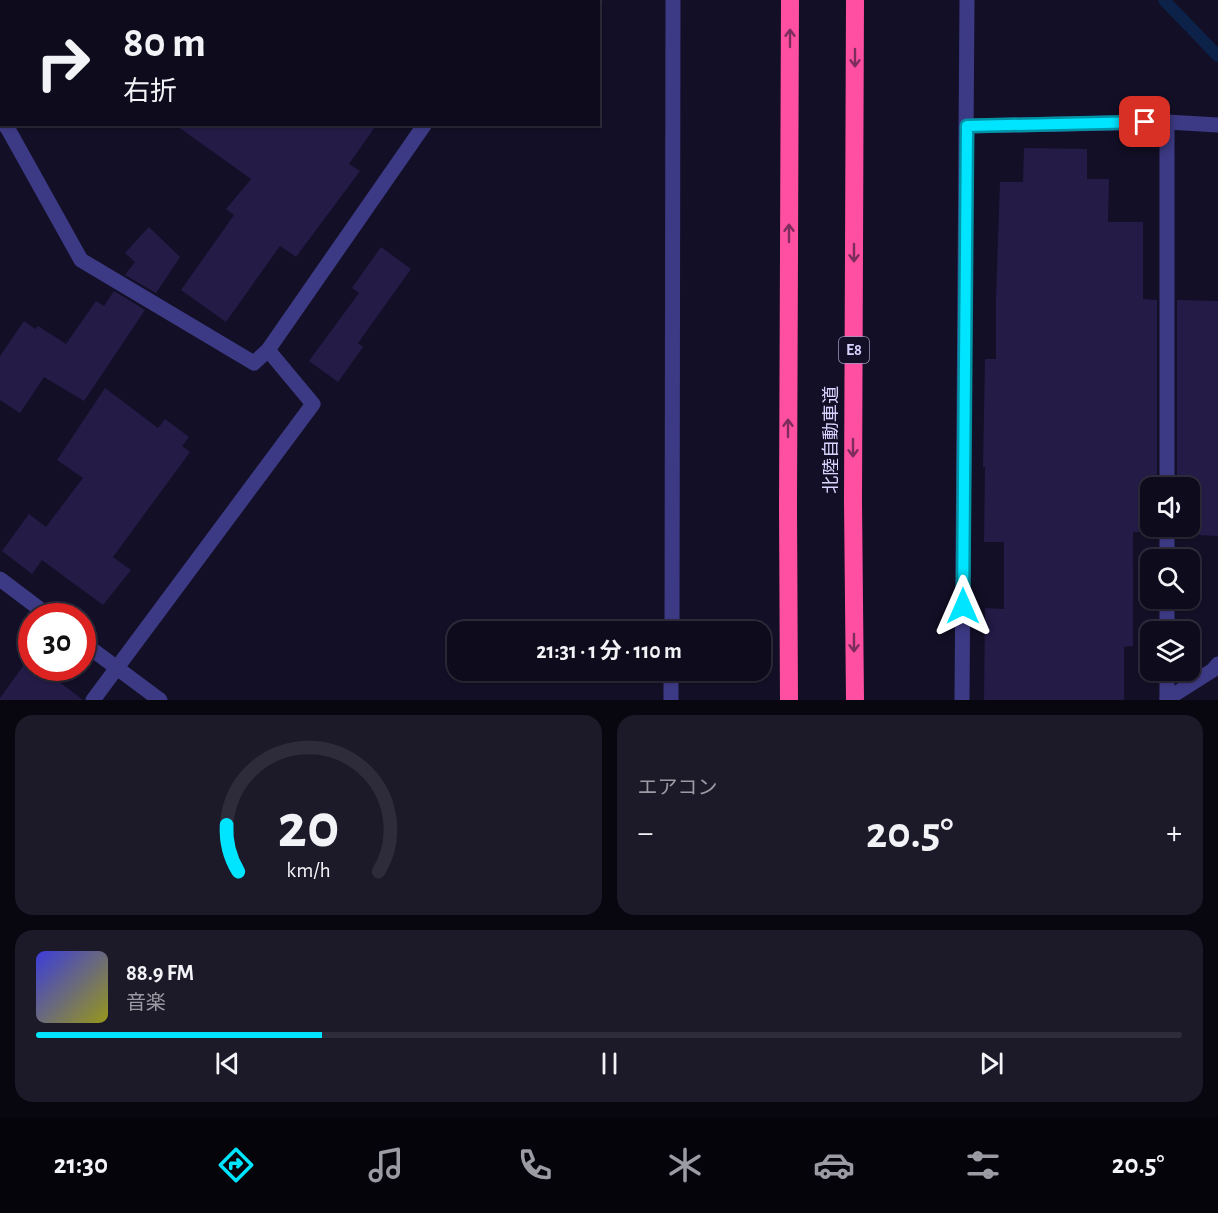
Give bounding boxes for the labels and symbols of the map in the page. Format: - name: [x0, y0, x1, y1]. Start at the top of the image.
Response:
- one-way arrow: [784, 28, 796, 48]
- one-way arrow: [849, 48, 861, 68]
- pin: [1119, 96, 1170, 147]
- one-way arrow: [783, 223, 795, 243]
- one-way arrow: [848, 243, 860, 263]
- road number: E8: [839, 337, 869, 363]
- street label: 北陸自動車道: [821, 386, 841, 494]
- one-way arrow: [782, 418, 794, 438]
- one-way arrow: [847, 438, 859, 458]
- position arrow: [931, 574, 995, 638]
- speed limit sign: 30: [18, 603, 96, 681]
- one-way arrow: [848, 633, 860, 653]

